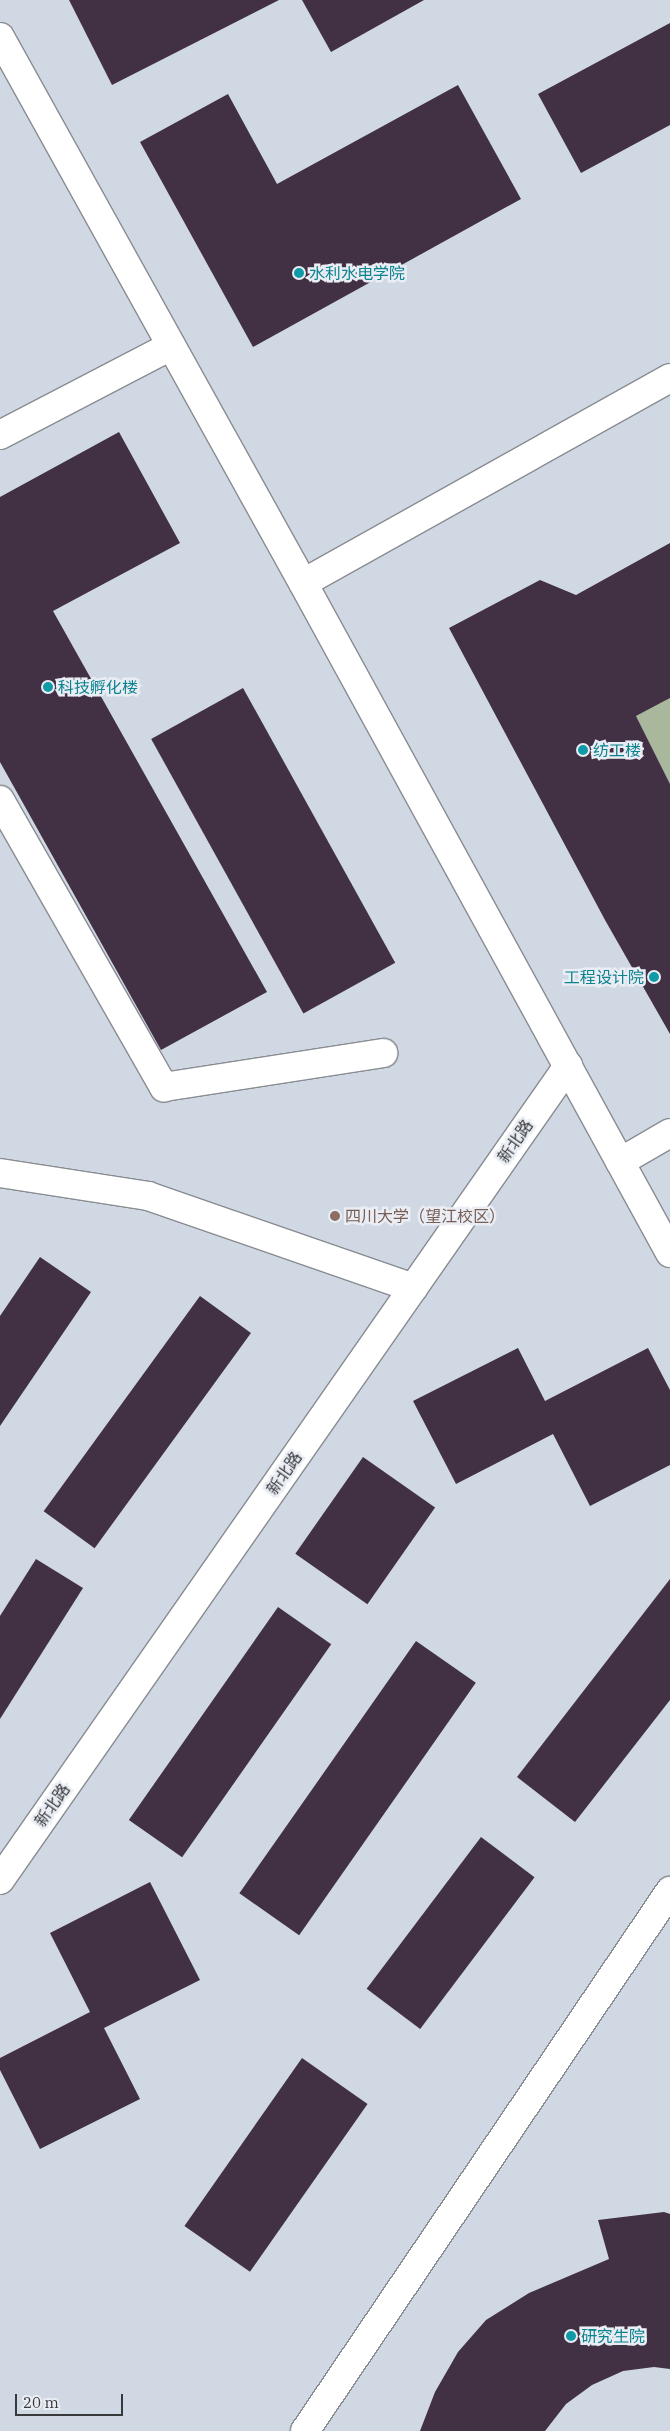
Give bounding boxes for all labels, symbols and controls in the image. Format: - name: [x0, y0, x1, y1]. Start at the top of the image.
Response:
- place label: 水利水电学院: [309, 263, 405, 283]
- marker: 水利水电学院: [293, 267, 305, 279]
- place label: 科技孵化楼: [58, 677, 138, 697]
- marker: 科技孵化楼: [42, 681, 54, 693]
- place label: 纺工楼: [593, 740, 641, 760]
- marker: 纺工楼: [577, 744, 589, 756]
- place label: 工程设计院: [564, 967, 644, 987]
- marker: 工程设计院: [648, 971, 660, 983]
- street label: 新北路: [493, 1116, 537, 1166]
- place label: 四川大学（望江校区）: [345, 1206, 505, 1226]
- marker: 四川大学（望江校区）: [329, 1210, 341, 1222]
- street label: 新北路: [262, 1448, 306, 1498]
- street label: 新北路: [30, 1780, 74, 1830]
- place label: 研究生院: [581, 2326, 645, 2346]
- marker: 研究生院: [565, 2330, 577, 2342]
- scale bar: [18, 2384, 125, 2416]
- text: 20 m: [23, 2393, 59, 2412]

